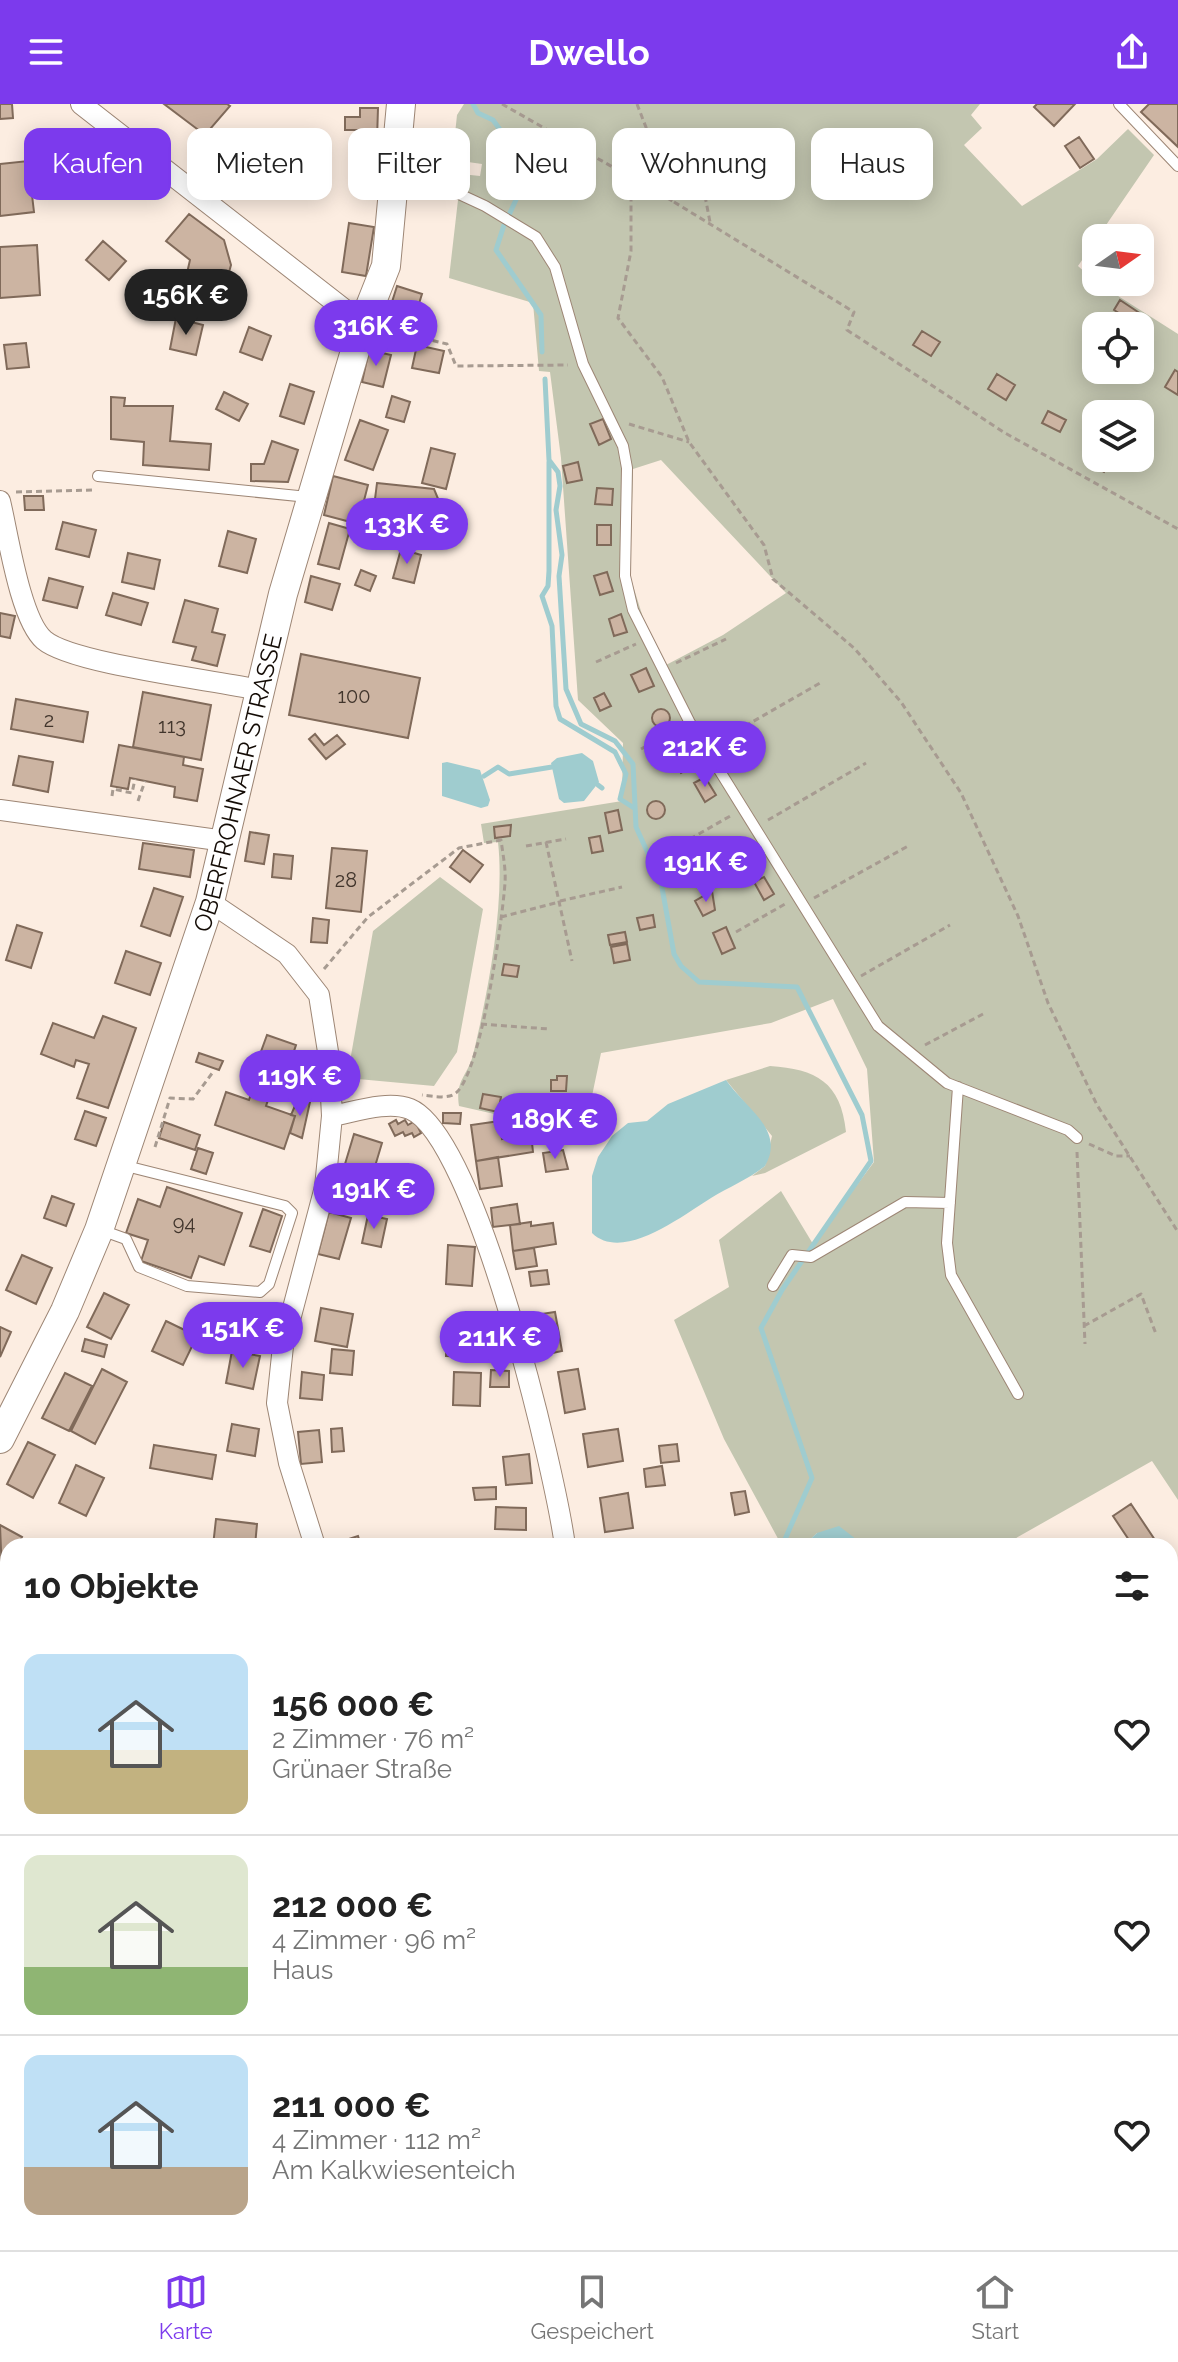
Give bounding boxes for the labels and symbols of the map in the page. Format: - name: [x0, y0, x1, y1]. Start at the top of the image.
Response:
- north arrow: [1082, 224, 1154, 296]
- pin: 156K €: [121, 269, 251, 337]
- pin: 316K €: [311, 300, 441, 368]
- pin: 133K €: [342, 498, 472, 566]
- street label: OBERFROHNAER STRASSE: [186, 631, 288, 936]
- house number: 100: [337, 684, 371, 708]
- house number: 2: [44, 708, 54, 732]
- house number: 113: [158, 714, 186, 738]
- pin: 212K €: [640, 721, 770, 789]
- pin: 191K €: [641, 836, 771, 904]
- house number: 28: [335, 868, 357, 892]
- pin: 119K €: [235, 1050, 365, 1118]
- pin: 189K €: [490, 1093, 620, 1161]
- pin: 191K €: [309, 1163, 439, 1231]
- house number: 94: [173, 1211, 195, 1235]
- pin: 151K €: [178, 1302, 308, 1370]
- pin: 211K €: [435, 1311, 565, 1379]

